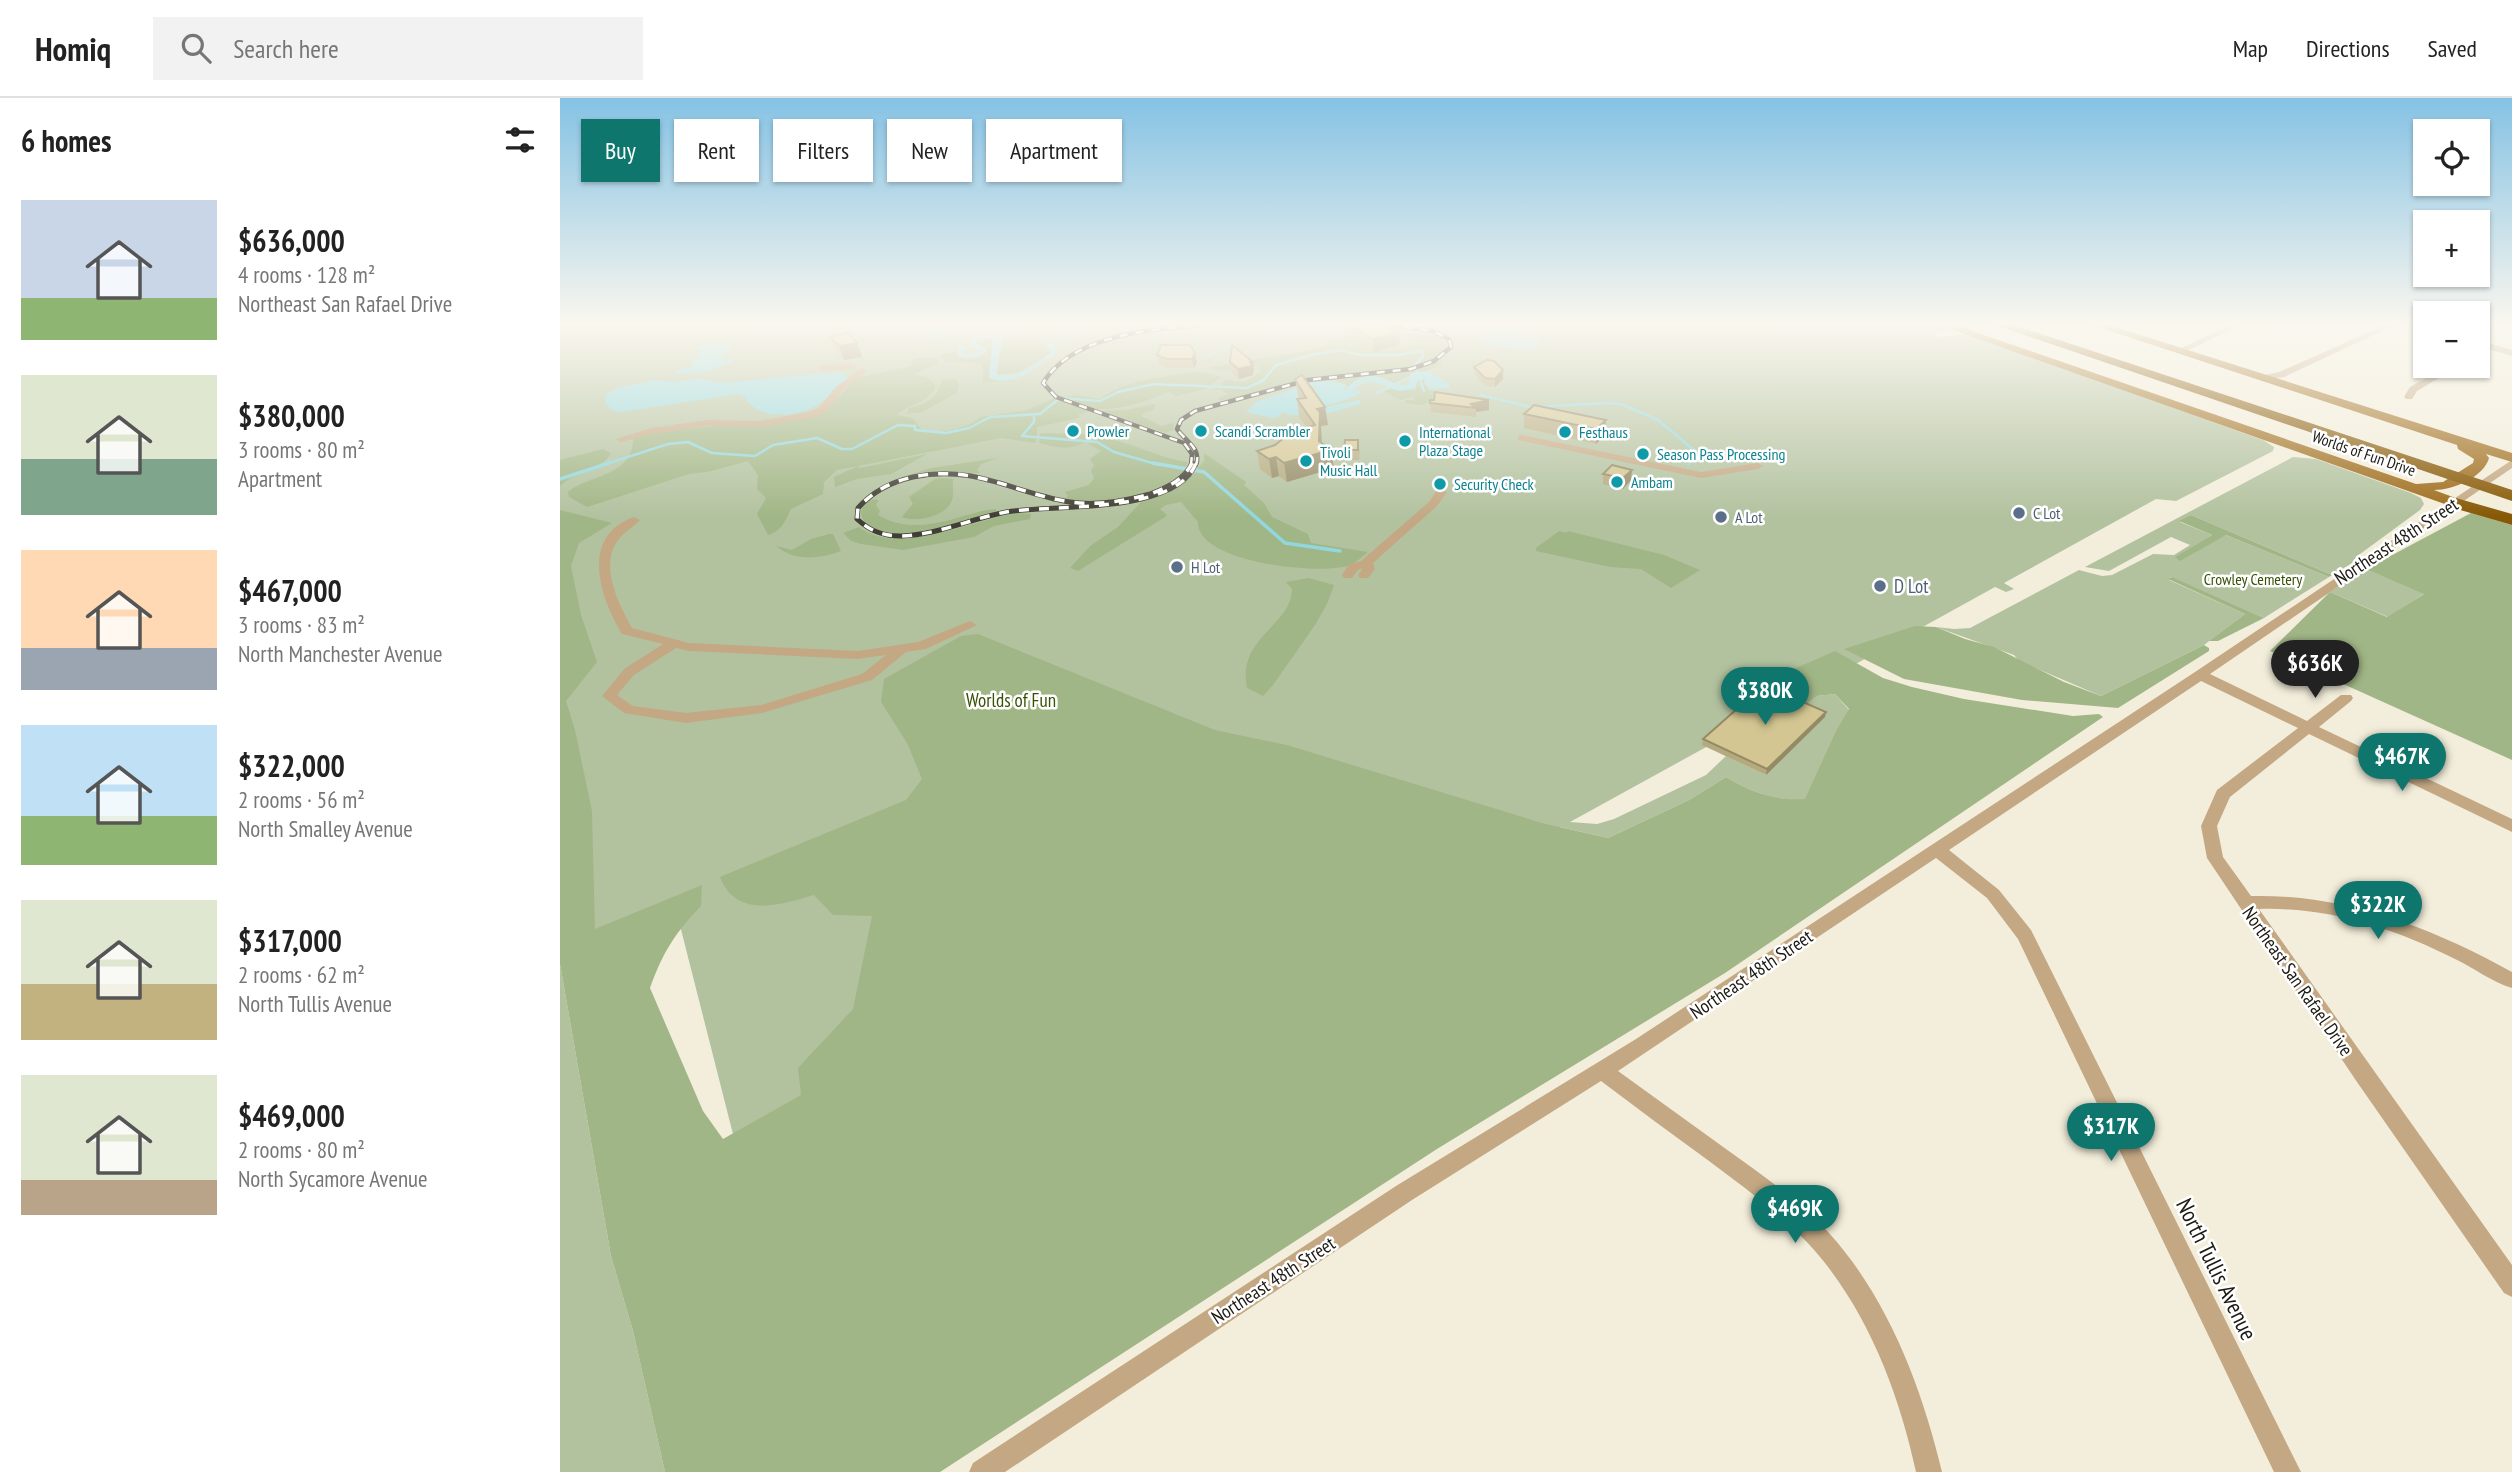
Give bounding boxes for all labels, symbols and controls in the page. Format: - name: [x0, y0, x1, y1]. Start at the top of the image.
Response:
- search box: [153, 17, 643, 80]
- text: Homiq: [35, 27, 111, 70]
- icon: search: [177, 29, 215, 67]
- text: Search here: [233, 32, 339, 65]
- text: Map: [2233, 33, 2268, 64]
- text: Directions: [2306, 33, 2390, 64]
- text: Saved: [2428, 33, 2477, 64]
- chip: Buy: [581, 119, 660, 182]
- chip: Rent: [674, 119, 759, 182]
- chip: Filters: [773, 119, 873, 182]
- chip: New: [887, 119, 972, 182]
- chip: Apartment: [986, 119, 1122, 182]
- map controls: [2413, 119, 2490, 378]
- button: locate: [2413, 119, 2490, 196]
- text: 6 homes: [21, 121, 112, 160]
- icon: filters: [501, 121, 539, 159]
- button: +: [2413, 210, 2490, 287]
- text: $636,000: [238, 221, 345, 260]
- icon: home: [77, 228, 161, 312]
- text: 4 rooms · 128 m²: [238, 260, 375, 289]
- text: Northeast San Rafael Drive: [238, 289, 452, 318]
- button: −: [2413, 301, 2490, 378]
- text: $380,000: [238, 396, 345, 435]
- icon: home: [77, 403, 161, 487]
- place label: Prowler: [1087, 421, 1130, 441]
- place label: Scandi Scrambler: [1215, 421, 1311, 441]
- place label: International Plaza Stage: [1419, 422, 1491, 460]
- place label: Festhaus: [1579, 422, 1628, 442]
- marker: Prowler: [1065, 423, 1081, 439]
- marker: Scandi Scrambler: [1193, 423, 1209, 439]
- marker: Festhaus: [1557, 424, 1573, 440]
- street label: Worlds of Fun Drive: [2310, 426, 2418, 480]
- marker: International Plaza Stage: [1397, 433, 1413, 449]
- text: 3 rooms · 80 m²: [238, 435, 365, 464]
- place label: Tivoli Music Hall: [1320, 442, 1378, 480]
- place label: Season Pass Processing: [1657, 444, 1785, 464]
- marker: Season Pass Processing: [1635, 446, 1651, 462]
- marker: Tivoli Music Hall: [1298, 453, 1314, 469]
- text: Apartment: [238, 464, 322, 493]
- place label: Ambam: [1631, 472, 1673, 492]
- place label: Security Check: [1454, 474, 1535, 494]
- marker: Ambam: [1609, 474, 1625, 490]
- marker: Security Check: [1432, 476, 1448, 492]
- street label: Northeast 48th Street: [2330, 492, 2463, 590]
- place label: C Lot: [2033, 503, 2061, 523]
- marker: C Lot: [2011, 505, 2027, 521]
- place label: A Lot: [1735, 507, 1763, 527]
- marker: A Lot: [1713, 509, 1729, 525]
- place label: H Lot: [1191, 557, 1221, 577]
- marker: H Lot: [1169, 559, 1185, 575]
- park label: Crowley Cemetery: [2204, 569, 2302, 589]
- text: $467,000: [238, 571, 342, 610]
- place label: D Lot: [1894, 574, 1929, 598]
- icon: home: [77, 578, 161, 662]
- marker: D Lot: [1872, 578, 1888, 594]
- text: 3 rooms · 83 m²: [238, 610, 365, 639]
- text: North Manchester Avenue: [238, 639, 442, 668]
- pin: $636K: [2266, 640, 2364, 700]
- text: $636K: [2287, 648, 2343, 677]
- pin: $380K: [1716, 668, 1814, 727]
- text: $380K: [1737, 675, 1793, 704]
- park label: Worlds of Fun: [966, 688, 1056, 712]
- pin: $467K: [2353, 734, 2451, 793]
- text: $467K: [2374, 741, 2430, 770]
- text: $322,000: [238, 746, 345, 785]
- icon: home: [77, 753, 161, 837]
- text: 2 rooms · 56 m²: [238, 785, 365, 814]
- text: North Smalley Avenue: [238, 814, 413, 843]
- pin: $322K: [2329, 882, 2427, 941]
- text: $322K: [2350, 889, 2406, 918]
- street label: Northeast San Rafael Drive: [2237, 902, 2359, 1060]
- text: $317,000: [238, 921, 342, 960]
- street label: Northeast 48th Street: [1685, 924, 1818, 1024]
- icon: home: [77, 928, 161, 1012]
- text: 2 rooms · 62 m²: [238, 960, 365, 989]
- text: North Tullis Avenue: [238, 989, 392, 1018]
- text: $469,000: [238, 1096, 345, 1135]
- icon: home: [77, 1103, 161, 1187]
- pin: $317K: [2062, 1104, 2160, 1163]
- text: $317K: [2083, 1111, 2139, 1140]
- text: 2 rooms · 80 m²: [238, 1135, 365, 1164]
- text: North Sycamore Avenue: [238, 1164, 428, 1193]
- pin: $469K: [1746, 1186, 1844, 1245]
- text: $469K: [1767, 1193, 1823, 1222]
- street label: North Tullis Avenue: [2170, 1193, 2264, 1345]
- street label: Northeast 48th Street: [1207, 1231, 1340, 1329]

